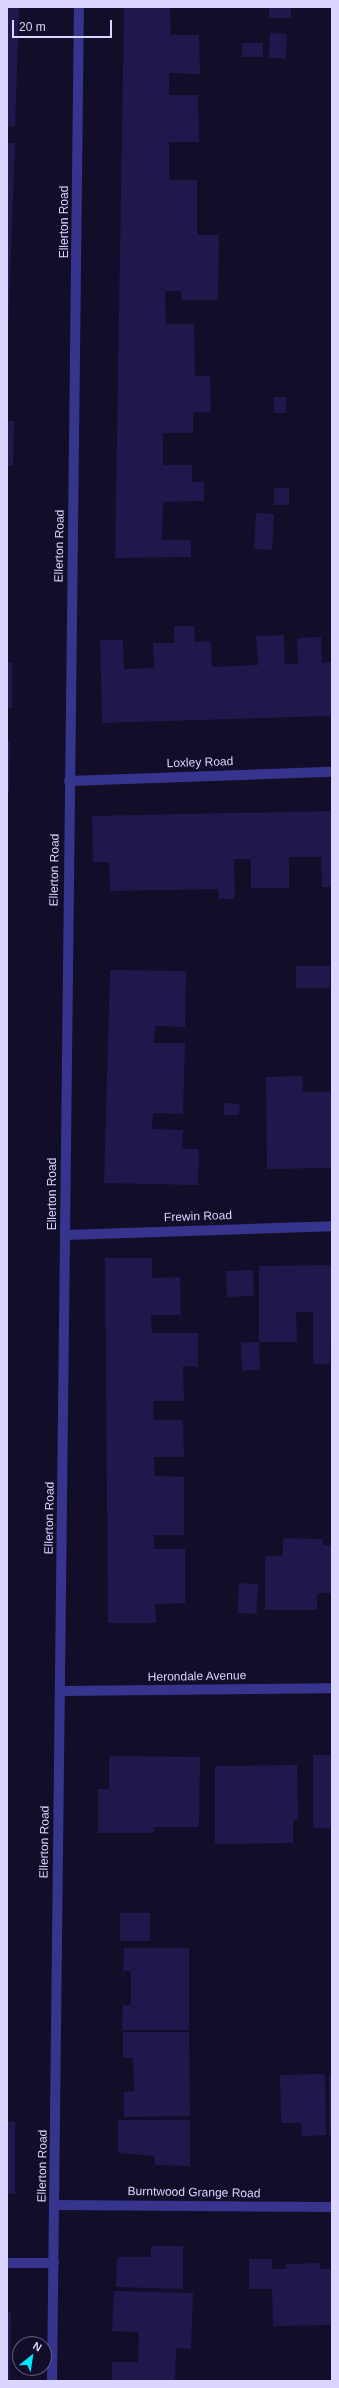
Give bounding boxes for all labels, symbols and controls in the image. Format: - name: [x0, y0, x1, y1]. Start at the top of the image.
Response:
- scale bar: [14, 12, 114, 38]
- text: 20 m: [19, 20, 46, 34]
- street label: Ellerton Road: [58, 186, 72, 258]
- street label: Ellerton Road: [52, 510, 68, 582]
- street label: Loxley Road: [166, 755, 234, 771]
- street label: Ellerton Road: [47, 834, 63, 906]
- street label: Ellerton Road: [46, 1158, 60, 1230]
- street label: Frewin Road: [164, 1209, 232, 1225]
- street label: Ellerton Road: [42, 1482, 58, 1554]
- street label: Herondale Avenue: [147, 1669, 247, 1685]
- street label: Ellerton Road: [37, 1806, 53, 1878]
- street label: Ellerton Road: [35, 2130, 51, 2202]
- street label: Burntwood Grange Road: [128, 2185, 260, 2201]
- north arrow: [12, 2336, 52, 2376]
- text: N: [31, 2339, 44, 2354]

